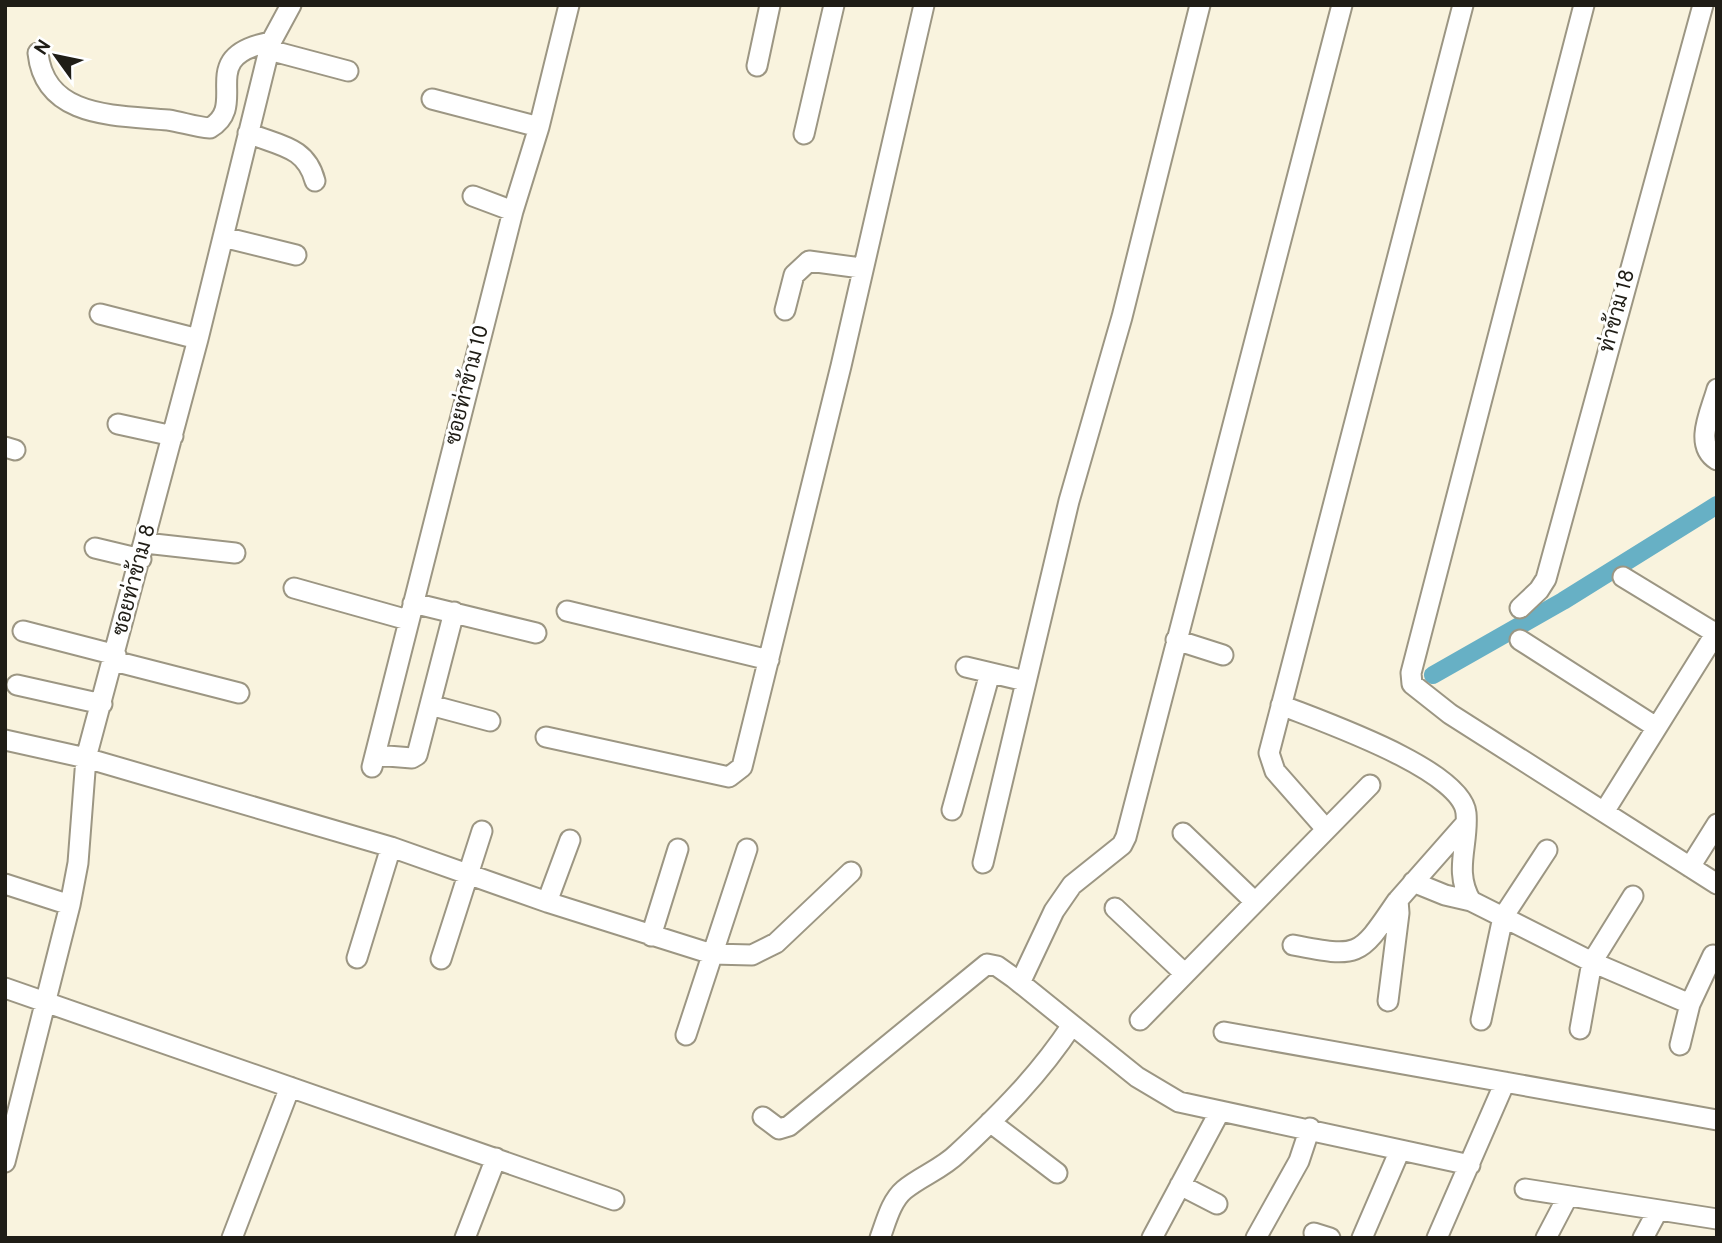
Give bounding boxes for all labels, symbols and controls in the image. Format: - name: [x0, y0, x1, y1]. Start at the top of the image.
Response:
- north arrow: [21, 21, 91, 91]
- text: N: [30, 36, 57, 60]
- street label: ท่าข้าม 18: [1594, 266, 1642, 356]
- street label: ซอยท่าข้าม 10: [440, 322, 496, 448]
- street label: ซอยท่าข้าม 8: [107, 521, 163, 639]

